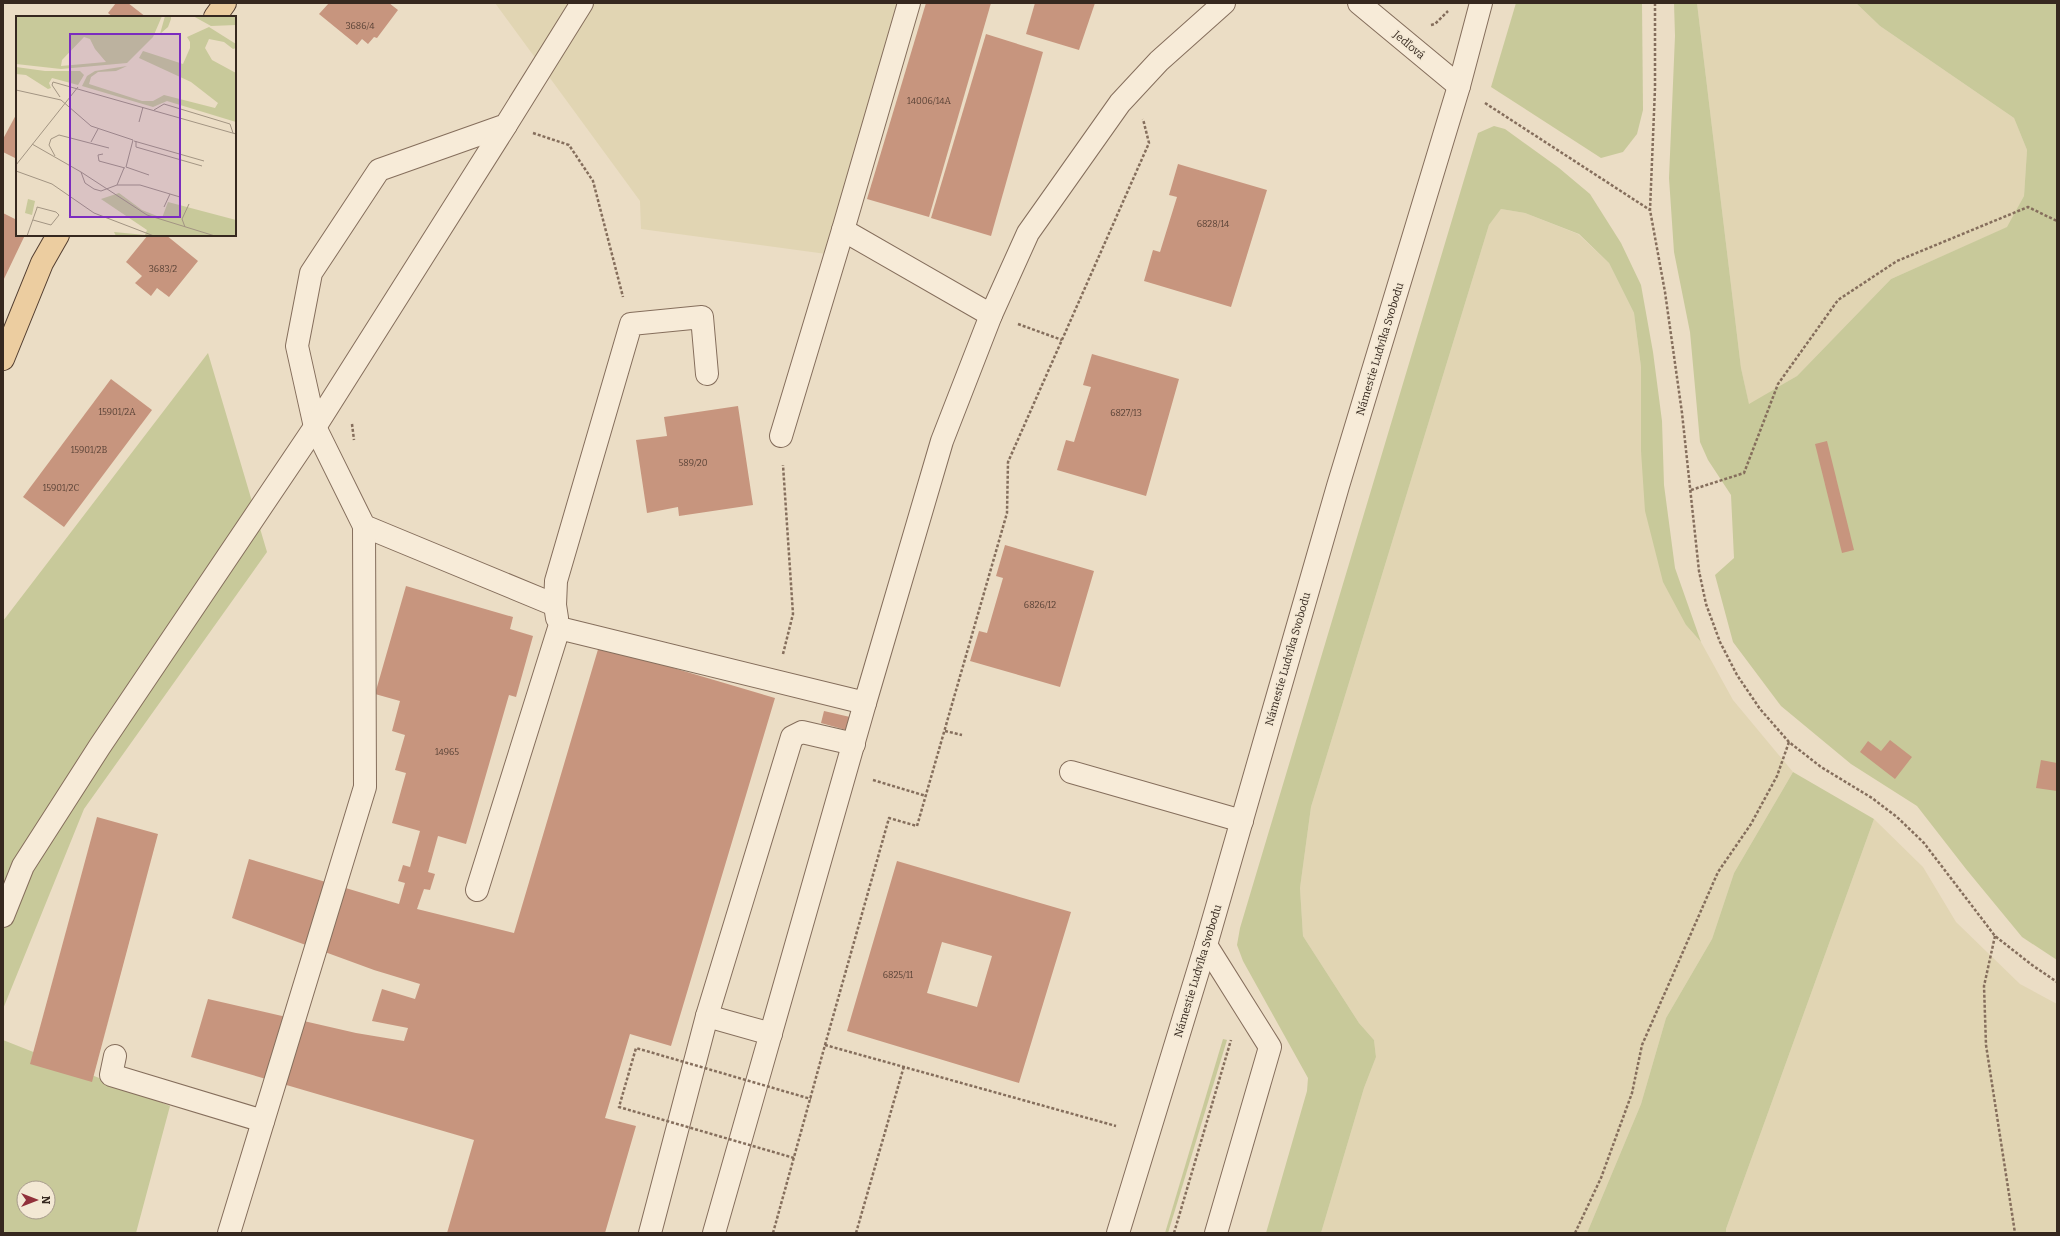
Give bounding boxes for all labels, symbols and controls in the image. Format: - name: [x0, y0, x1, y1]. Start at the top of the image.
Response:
- inset map: [16, 16, 236, 236]
- house number: 3686/4: [345, 21, 375, 31]
- street label: Jedľová: [1390, 27, 1427, 62]
- house number: 14006/14A: [907, 96, 952, 106]
- house number: 6828/14: [1197, 219, 1230, 229]
- house number: 3683/2: [149, 264, 177, 274]
- street label: Námestie Ludvíka Svobodu: [1354, 281, 1406, 417]
- house number: 15901/2A: [98, 407, 136, 417]
- house number: 6827/13: [1110, 408, 1142, 418]
- house number: 15901/2B: [71, 445, 108, 455]
- house number: 589/20: [679, 458, 708, 468]
- house number: 15901/2C: [43, 483, 79, 493]
- street label: Námestie Ludvíka Svobodu: [1263, 591, 1313, 727]
- house number: 6826/12: [1024, 600, 1056, 610]
- house number: 14965: [435, 747, 459, 757]
- street label: Námestie Ludvíka Svobodu: [1172, 903, 1224, 1039]
- house number: 6825/11: [883, 970, 914, 980]
- north arrow: [16, 1180, 56, 1220]
- text: N: [39, 1196, 52, 1205]

